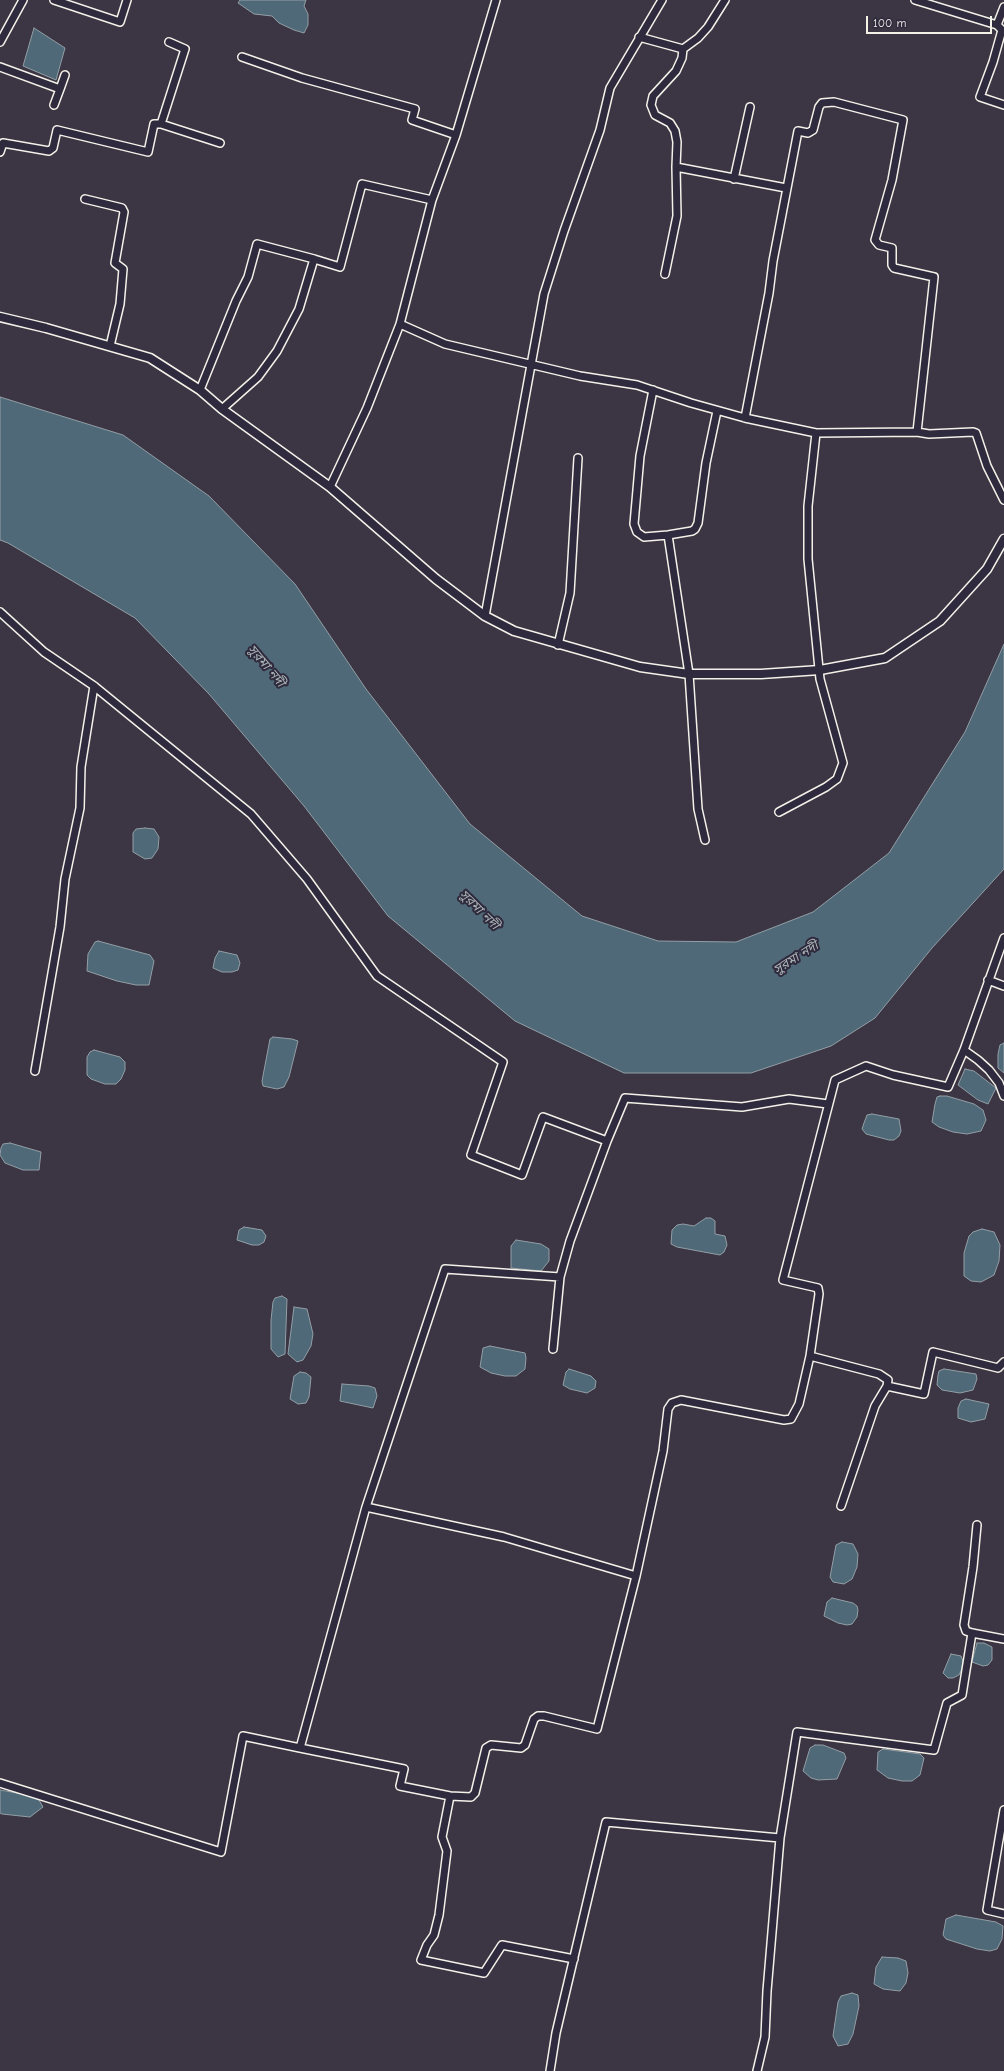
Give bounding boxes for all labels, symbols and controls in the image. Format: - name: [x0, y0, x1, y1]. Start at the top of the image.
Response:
- scale bar: [868, 8, 994, 34]
- text: 100 m: [873, 16, 906, 30]
- water label: সুরমা নদী: [244, 642, 288, 690]
- water label: সুরমা নদী: [456, 887, 502, 933]
- water label: সুরমা নদী: [771, 938, 821, 978]

